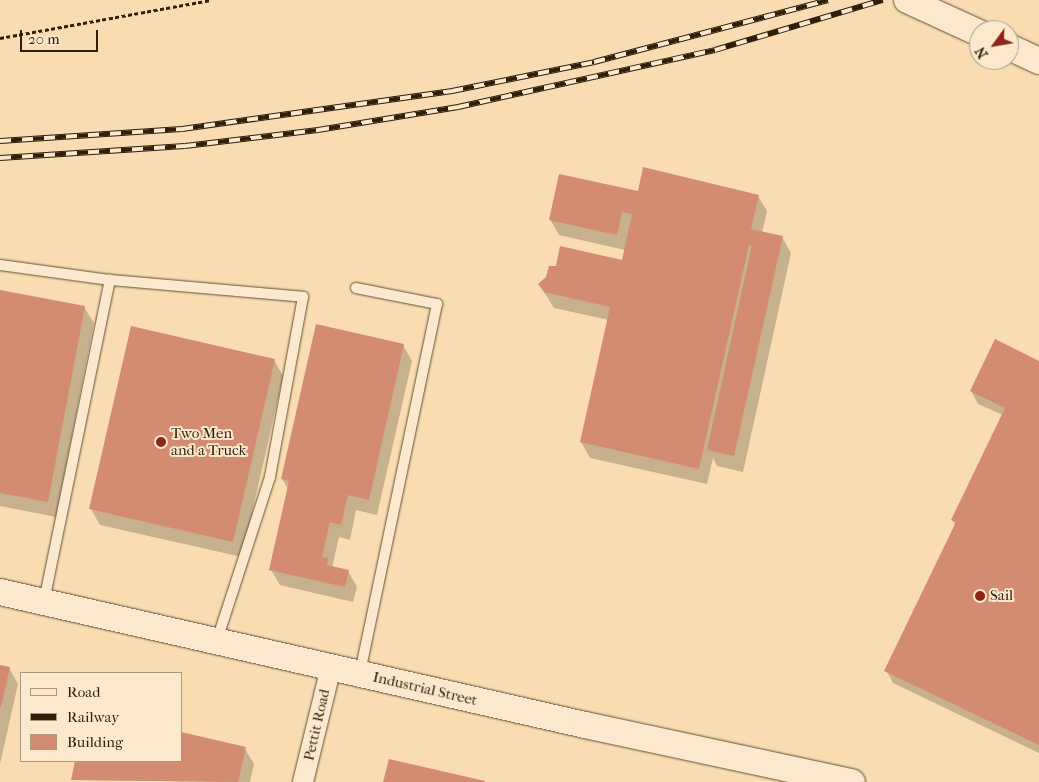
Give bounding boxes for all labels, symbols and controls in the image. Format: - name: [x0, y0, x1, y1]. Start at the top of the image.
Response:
- scale bar: [22, 20, 100, 52]
- north arrow: [969, 20, 1019, 70]
- text: 20 m: [28, 30, 60, 48]
- text: N: [972, 44, 992, 62]
- place label: Two Men and a Truck: [171, 424, 246, 459]
- marker: Two Men and a Truck: [155, 436, 167, 448]
- place label: Sail: [990, 587, 1013, 605]
- marker: Sail: [974, 590, 986, 602]
- street label: Industrial Street: [371, 668, 479, 710]
- legend: [20, 672, 182, 762]
- text: Road: [67, 683, 100, 701]
- street label: Pettit Road: [300, 687, 334, 763]
- text: Railway: [67, 708, 119, 726]
- text: Building: [67, 733, 123, 751]

